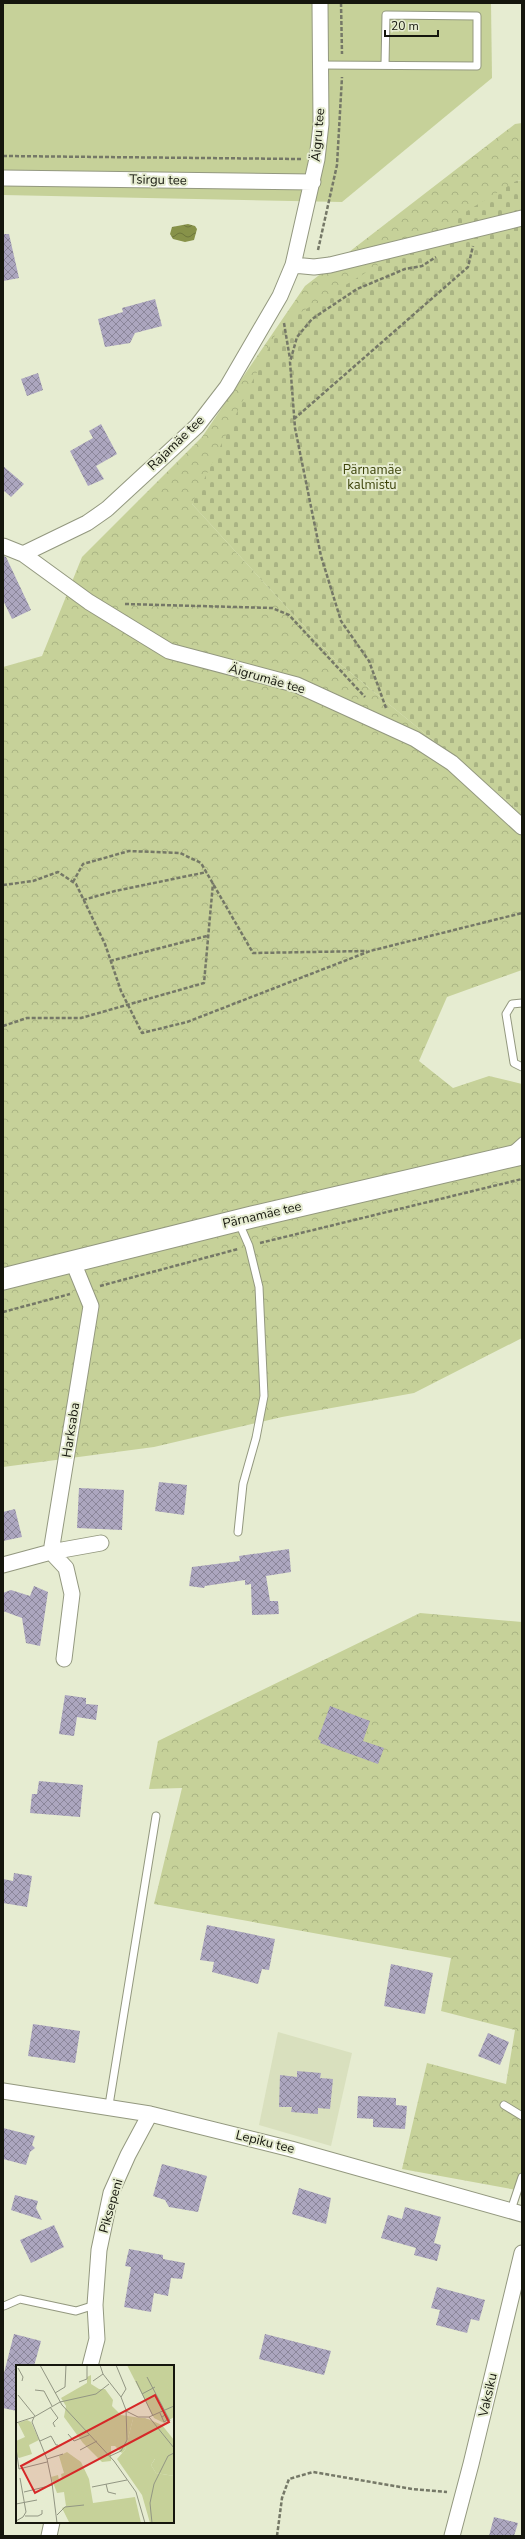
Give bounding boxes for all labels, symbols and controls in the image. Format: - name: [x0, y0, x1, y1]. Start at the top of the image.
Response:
- scale bar: [385, 12, 438, 38]
- text: 20 m: [391, 18, 419, 34]
- street label: Äigru tee: [306, 107, 329, 163]
- street label: Tsirgu tee: [129, 171, 187, 189]
- street label: Rajamäe tee: [144, 411, 208, 475]
- park label: Pärnamäe kalmistu: [343, 461, 401, 494]
- street label: Äigrumäe tee: [227, 659, 308, 699]
- street label: Pärnamäe tee: [221, 1197, 303, 1233]
- street label: Harksaba: [58, 1401, 84, 1459]
- street label: Lepiku tee: [234, 2126, 296, 2158]
- street label: Piksepeni: [95, 2177, 127, 2235]
- inset map: [16, 2365, 174, 2523]
- street label: Vaksiku: [474, 2371, 502, 2420]

